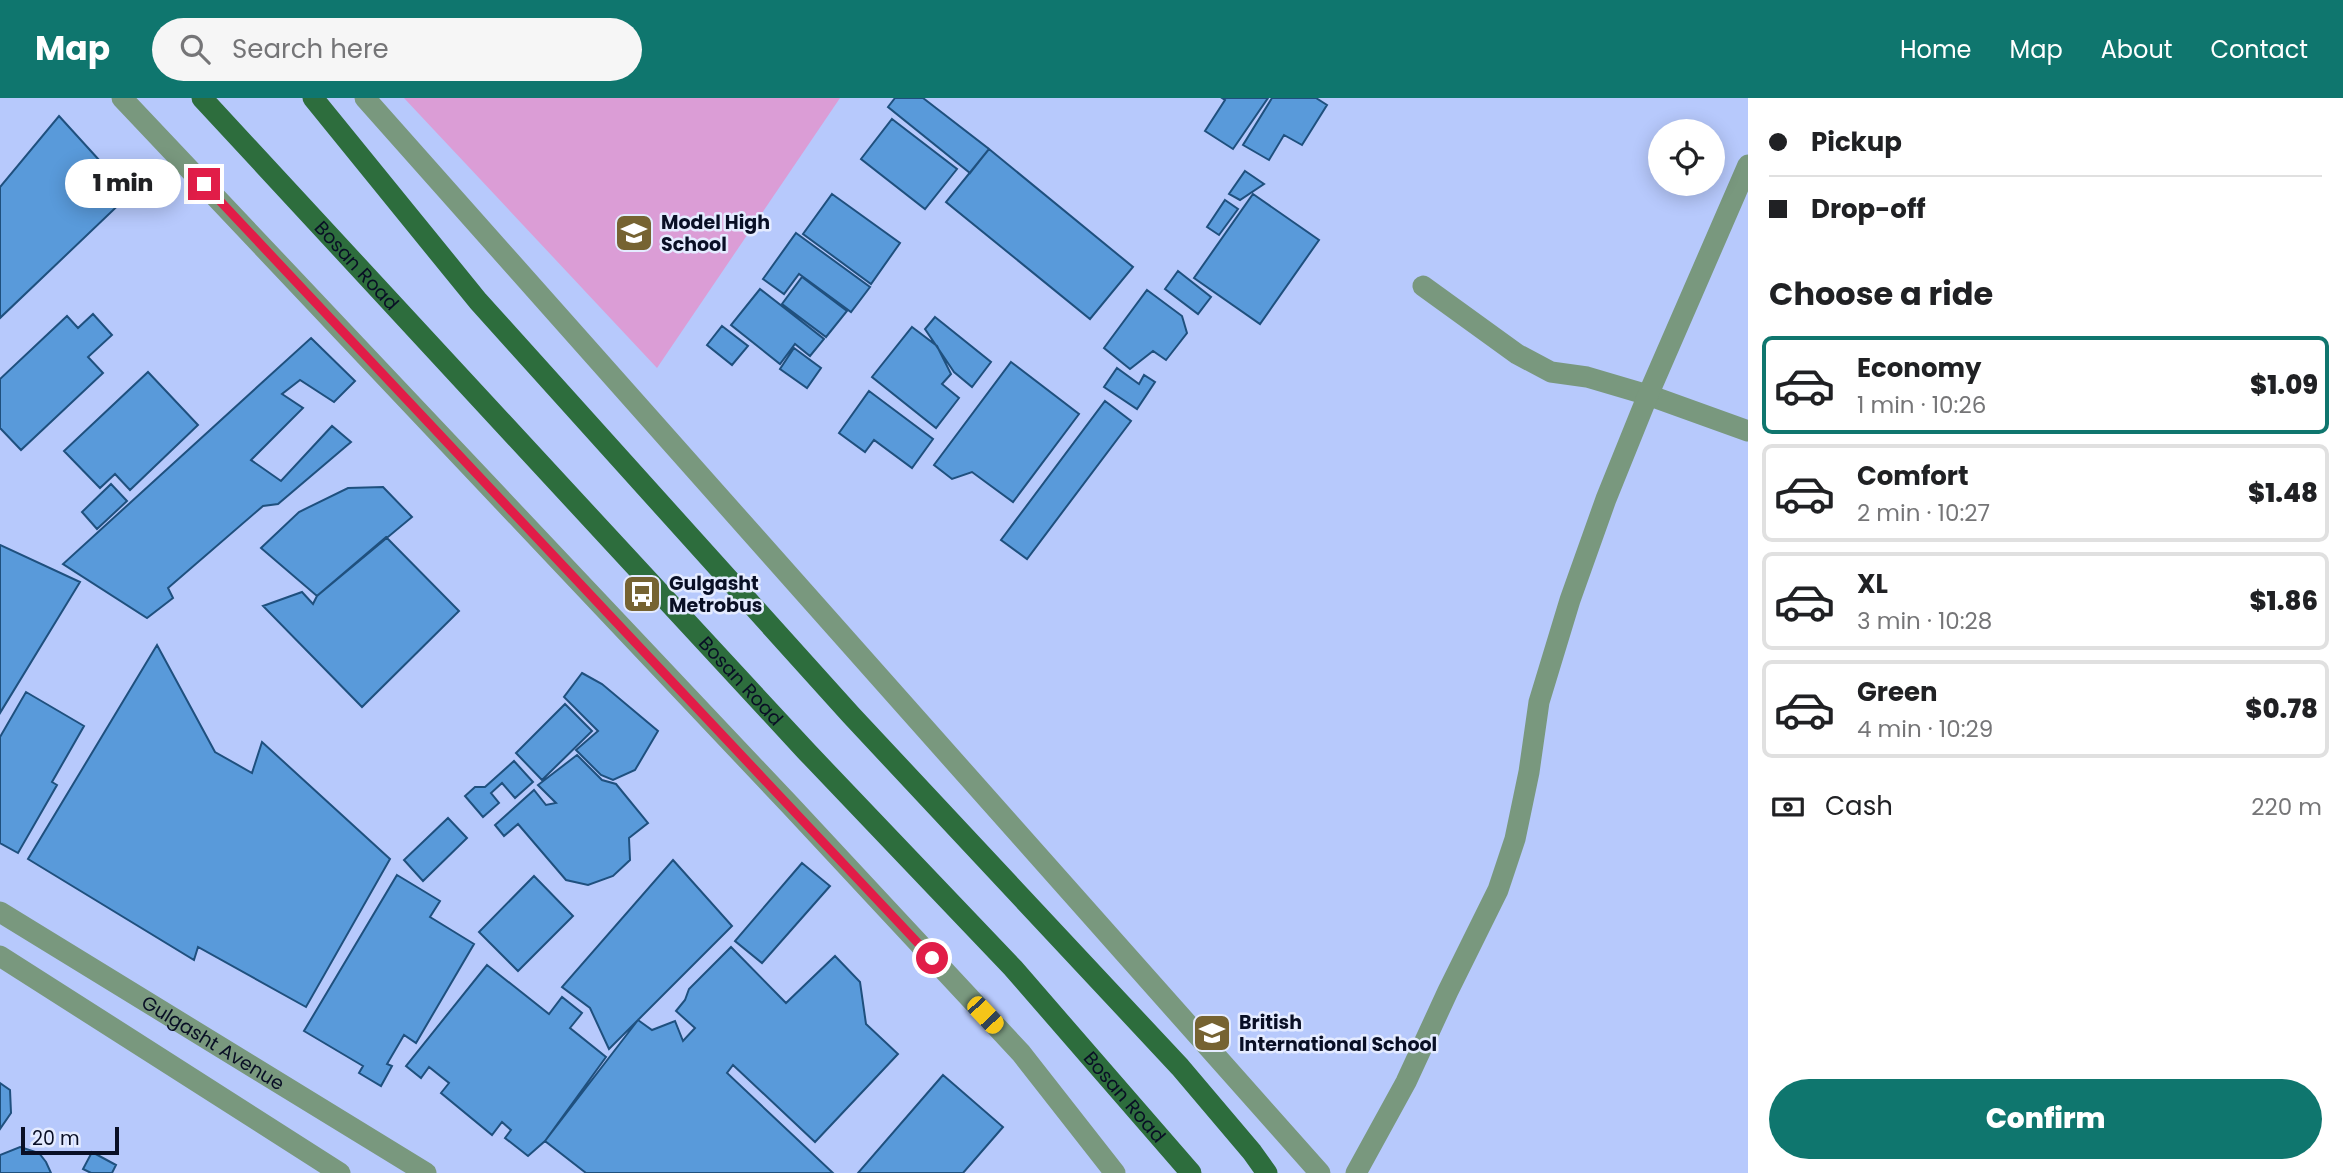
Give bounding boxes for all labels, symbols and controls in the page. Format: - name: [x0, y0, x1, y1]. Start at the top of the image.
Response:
- search box: [152, 18, 642, 81]
- text: Map: [35, 25, 110, 72]
- icon: search: [176, 30, 214, 68]
- text: Search here: [232, 31, 389, 67]
- text: Home: [1900, 33, 1972, 66]
- text: Map: [2010, 33, 2063, 66]
- text: About: [2101, 33, 2172, 66]
- text: Contact: [2210, 33, 2308, 66]
- map controls: [1648, 119, 1725, 196]
- button: locate: [1648, 119, 1725, 196]
- text: Pickup: [1811, 124, 1902, 160]
- callout: 1 min: [64, 160, 180, 208]
- text: 1 min: [93, 167, 153, 199]
- route end: [188, 168, 220, 200]
- text: Drop-off: [1811, 191, 1926, 227]
- place label: Model High School: [661, 209, 770, 258]
- school or university icon: Model High School: [613, 212, 655, 254]
- street label: Bosan Road: [308, 215, 405, 316]
- text: Choose a ride: [1769, 271, 1993, 316]
- text: Economy: [1857, 350, 1981, 386]
- icon: car: [1773, 354, 1836, 417]
- text: $1.09: [2250, 367, 2318, 403]
- text: 1 min · 10:26: [1857, 389, 1986, 421]
- text: Comfort: [1857, 458, 1969, 494]
- icon: car: [1773, 462, 1836, 525]
- text: $1.48: [2248, 475, 2318, 511]
- text: 2 min · 10:27: [1857, 497, 1990, 529]
- text: XL: [1857, 566, 1888, 602]
- place label: Gulgasht Metrobus: [669, 570, 762, 619]
- icon: car: [1773, 570, 1836, 633]
- bus stop icon: Gulgasht Metrobus: [621, 573, 663, 615]
- text: $1.86: [2249, 583, 2318, 619]
- text: 3 min · 10:28: [1857, 605, 1992, 637]
- street label: Bosan Road: [693, 630, 790, 732]
- text: Green: [1857, 674, 1938, 710]
- icon: car: [1773, 678, 1836, 741]
- text: $0.78: [2245, 691, 2318, 727]
- text: 4 min · 10:29: [1857, 713, 1993, 745]
- icon: cash: [1769, 788, 1807, 826]
- text: Cash: [1825, 788, 1893, 824]
- text: 220 m: [2251, 791, 2322, 823]
- route start: [916, 942, 948, 974]
- street label: Gulgasht Avenue: [137, 989, 290, 1097]
- car: [963, 992, 1008, 1038]
- place label: British International School: [1239, 1009, 1437, 1058]
- school or university icon: British International School: [1191, 1012, 1233, 1054]
- street label: Bosan Road: [1078, 1045, 1172, 1148]
- button: Confirm: [1769, 1079, 2322, 1159]
- scale bar: [21, 1124, 119, 1156]
- text: 20 m: [32, 1125, 80, 1152]

